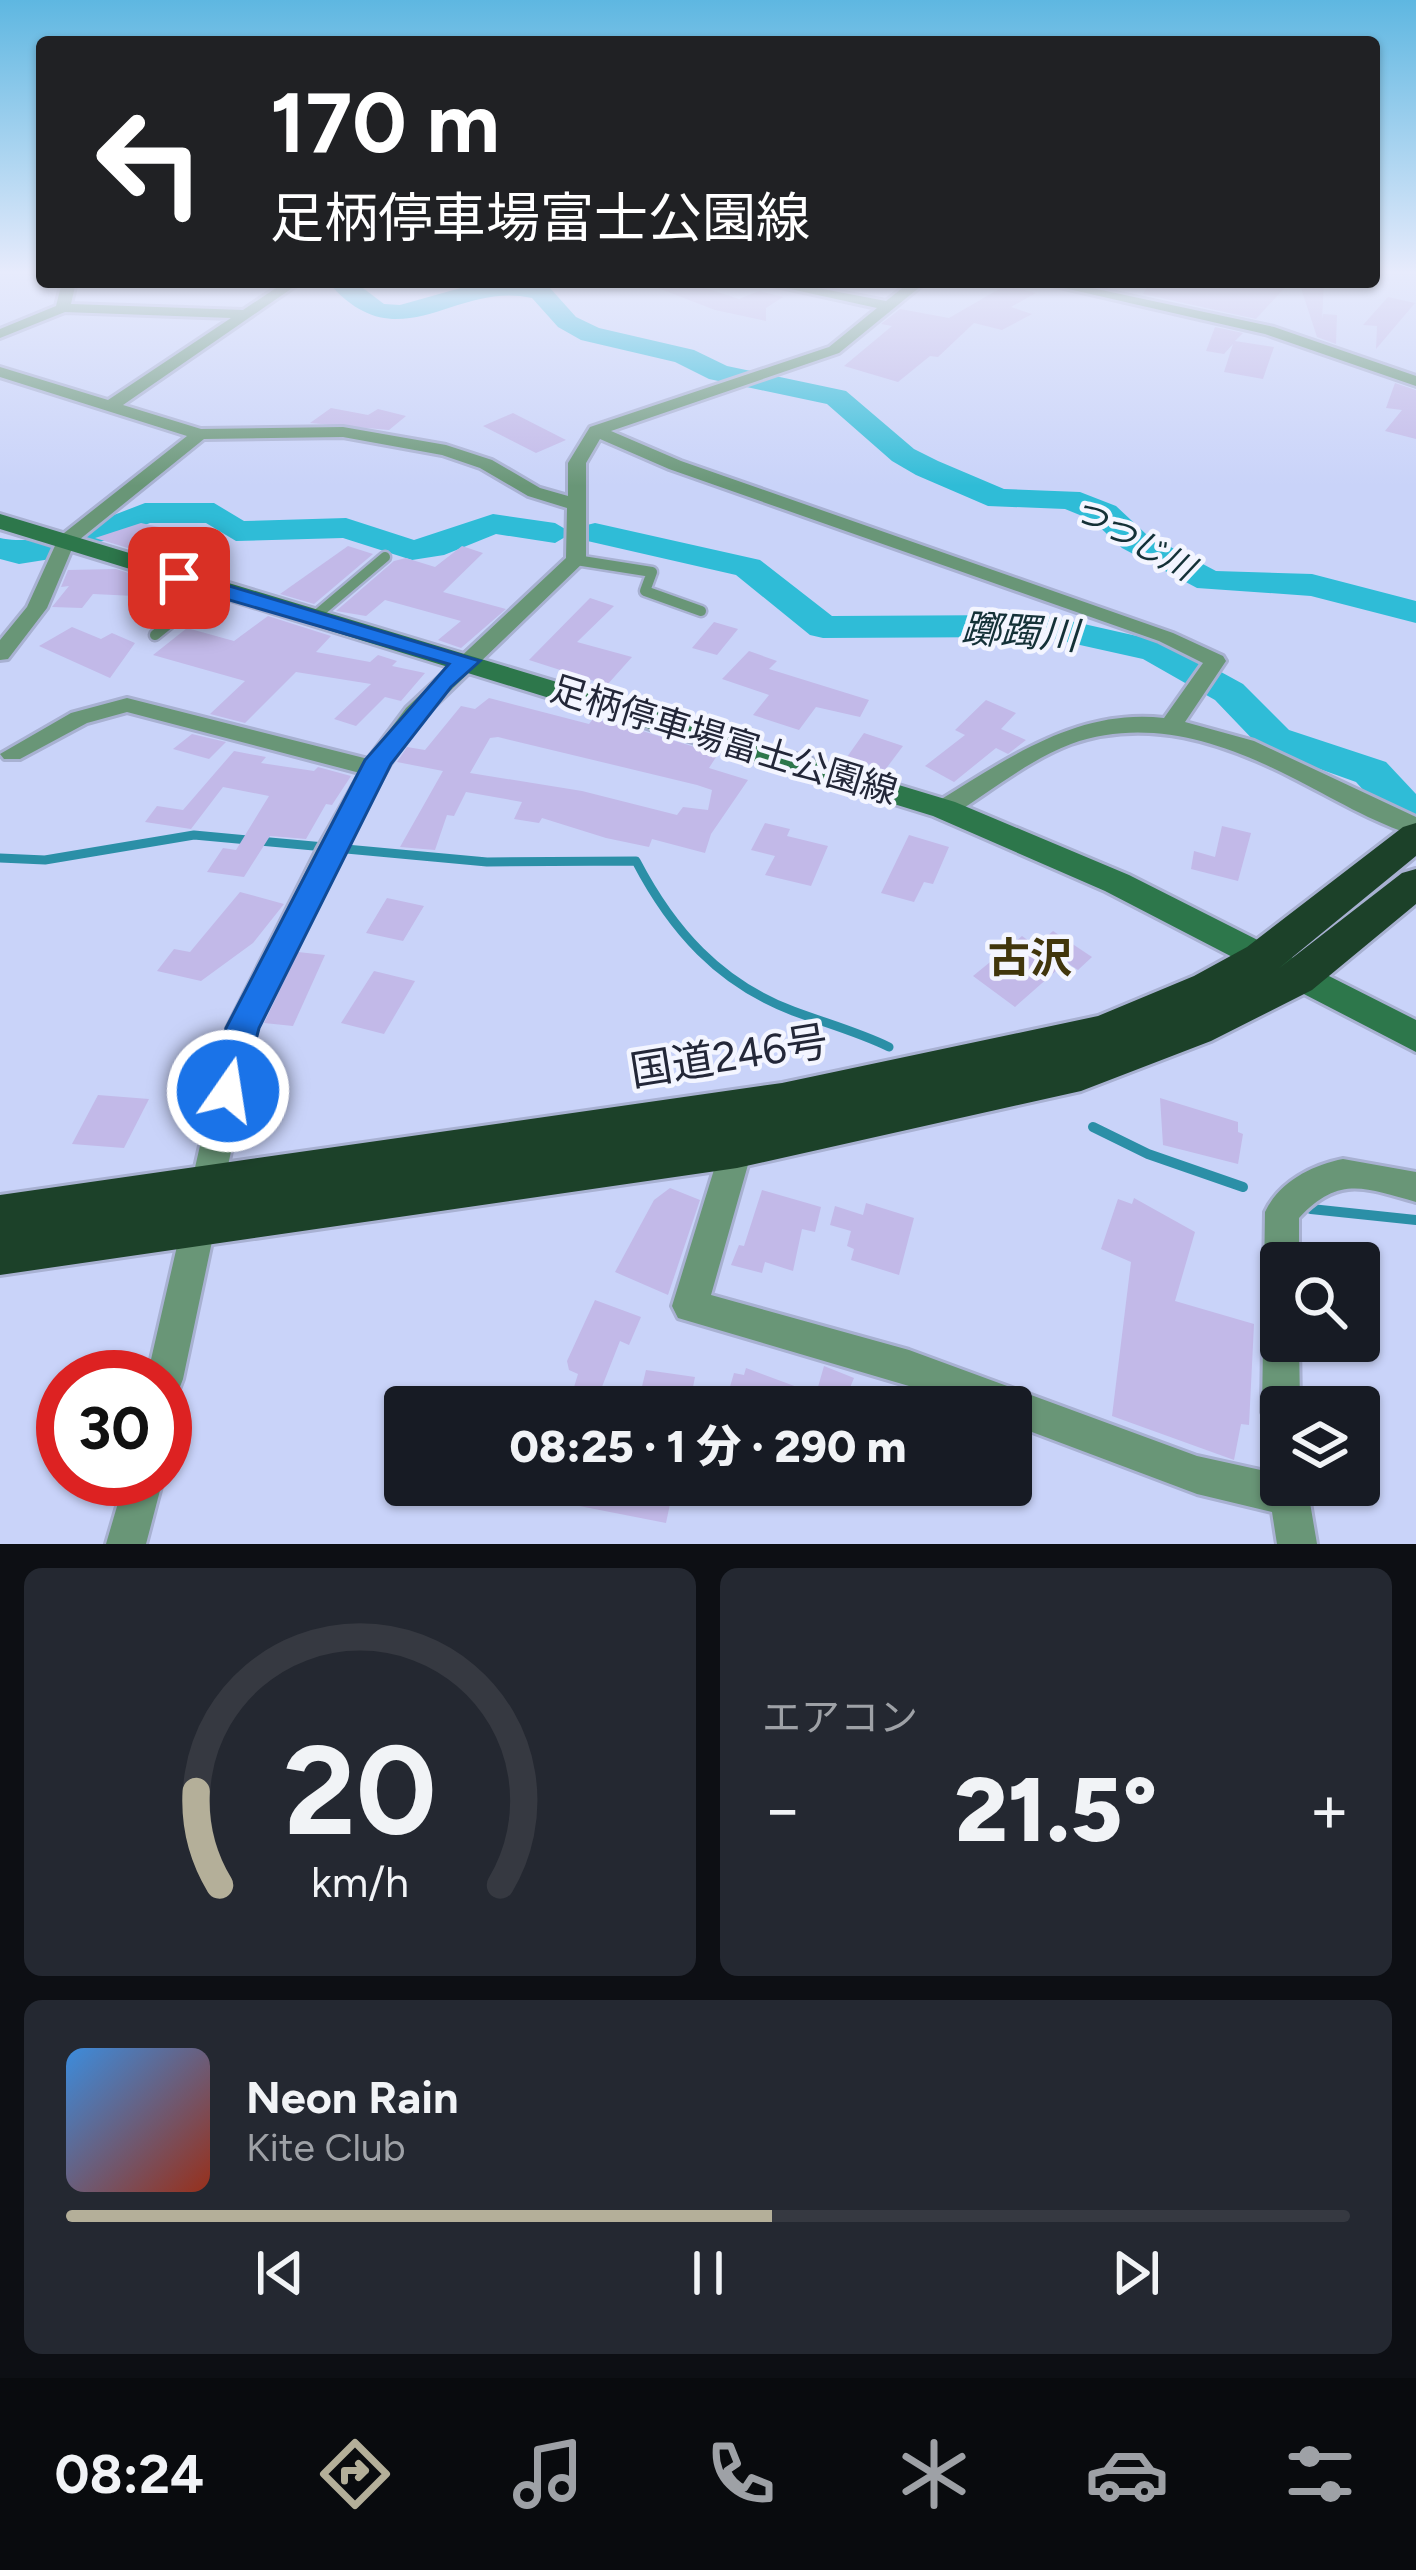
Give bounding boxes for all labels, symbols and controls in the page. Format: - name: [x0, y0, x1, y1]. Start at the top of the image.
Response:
- text: 170 m: [270, 72, 500, 173]
- icon: left: [72, 84, 228, 240]
- text: 足柄停車場富士公園線: [270, 186, 810, 251]
- water label: つつじ川: [1067, 490, 1204, 590]
- pin: [128, 527, 230, 629]
- icon: arrive: [146, 545, 212, 611]
- water label: 躑躅川: [960, 604, 1084, 660]
- street label: 足柄停車場富士公園線: [546, 667, 902, 813]
- district label: 古沢: [988, 933, 1072, 984]
- street label: 国道246号: [627, 1015, 831, 1097]
- position arrow: [165, 1028, 291, 1154]
- map controls: [1260, 1242, 1380, 1506]
- button: search: [1260, 1242, 1380, 1362]
- speed limit sign: 30: [36, 1350, 192, 1506]
- button: layers: [1260, 1386, 1380, 1506]
- text: 08:25 · 1 分 · 290 m: [510, 1419, 907, 1473]
- text: エアコン: [762, 1694, 918, 1741]
- text: 20: [283, 1715, 437, 1865]
- text: 21.5°: [955, 1755, 1157, 1864]
- text: −: [762, 1769, 803, 1849]
- text: +: [1309, 1769, 1350, 1849]
- text: km/h: [311, 1856, 409, 1908]
- text: Neon Rain: [246, 2070, 459, 2124]
- text: Kite Club: [246, 2124, 406, 2171]
- icon: previous: [247, 2240, 313, 2306]
- icon: pause: [675, 2240, 741, 2306]
- icon: next: [1103, 2240, 1169, 2306]
- icon: directions: [313, 2432, 397, 2516]
- icon: music: [506, 2432, 590, 2516]
- icon: phone: [699, 2432, 783, 2516]
- icon: climate: [892, 2432, 976, 2516]
- icon: car: [1085, 2432, 1169, 2516]
- icon: filters: [1278, 2432, 1362, 2516]
- text: 08:24: [54, 2442, 204, 2507]

